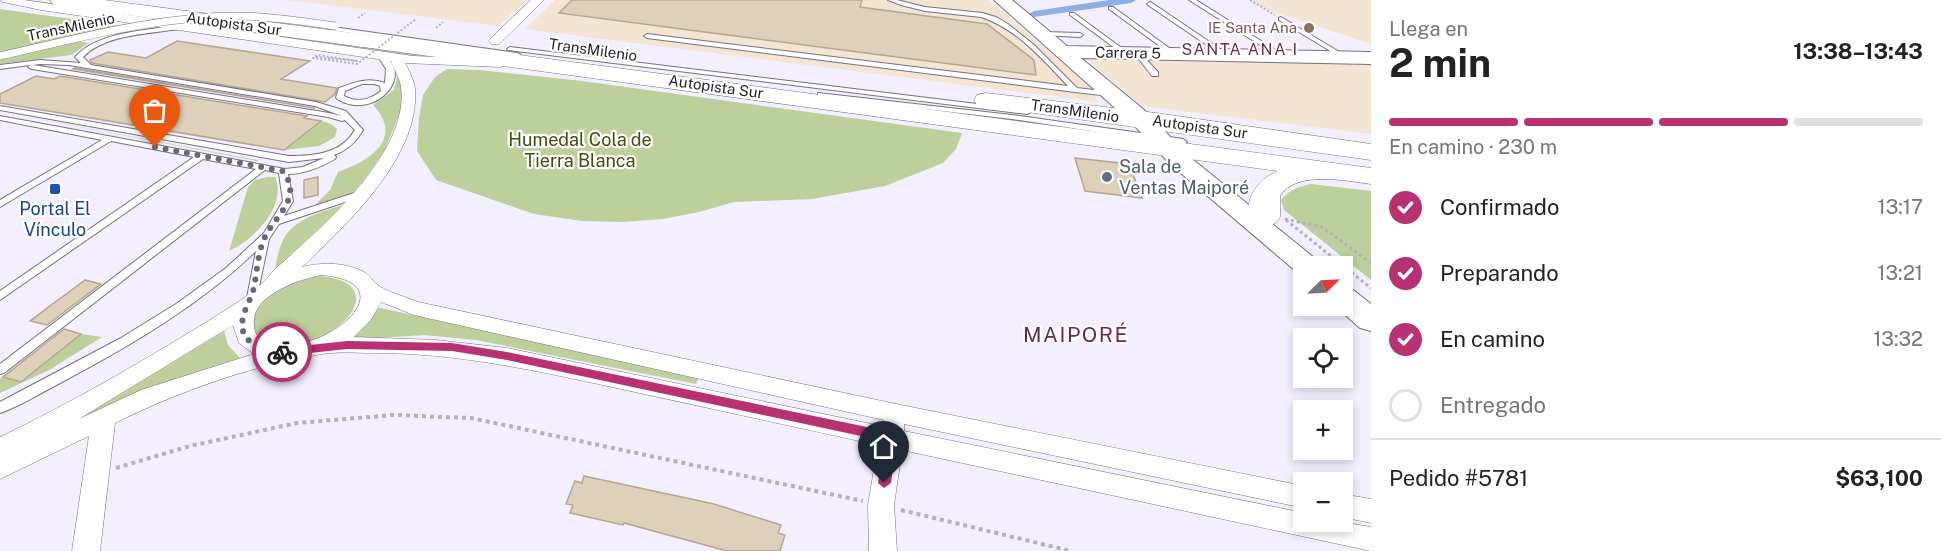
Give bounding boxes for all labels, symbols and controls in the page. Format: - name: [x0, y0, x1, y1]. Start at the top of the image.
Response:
- street label: Autopista Sur: [185, 8, 283, 39]
- street label: TransMilenio: [26, 9, 116, 44]
- text: Llega en: [1389, 17, 1468, 41]
- place label: IE Santa Ana: [1208, 19, 1297, 36]
- marker: IE Santa Ana: [1302, 21, 1316, 35]
- street label: TransMilenio: [548, 35, 638, 64]
- text: 13:38–13:43: [1793, 38, 1923, 64]
- district label: SANTA ANA I: [1182, 40, 1298, 59]
- text: 2 min: [1389, 40, 1491, 86]
- street label: Carrera 5: [1095, 43, 1161, 62]
- street label: Autopista Sur: [667, 71, 765, 102]
- pin: [129, 85, 180, 147]
- icon: bag: [138, 94, 171, 127]
- street label: TransMilenio: [1030, 96, 1120, 125]
- street label: Autopista Sur: [1151, 111, 1249, 142]
- park label: Humedal Cola de Tierra Blanca: [508, 129, 652, 171]
- text: En camino · 230 m: [1389, 135, 1557, 159]
- place label: Sala de Ventas Maiporé: [1119, 156, 1249, 198]
- marker: Sala de Ventas Maiporé: [1100, 170, 1114, 184]
- marker: Portal El Vínculo: [48, 182, 62, 196]
- icon: check: [1389, 191, 1422, 224]
- text: Confirmado: [1440, 194, 1559, 220]
- text: 13:17: [1878, 195, 1923, 219]
- place label: Portal El Vínculo: [19, 198, 91, 240]
- north arrow: [1293, 256, 1353, 316]
- map controls: [1293, 256, 1353, 532]
- icon: check: [1389, 257, 1422, 290]
- text: Preparando: [1440, 260, 1559, 286]
- text: 13:21: [1877, 261, 1923, 285]
- courier: [252, 322, 312, 382]
- district label: MAIPORÉ: [1023, 322, 1129, 347]
- icon: check: [1389, 323, 1422, 356]
- text: En camino: [1440, 326, 1545, 352]
- text: 13:32: [1873, 327, 1923, 351]
- button: locate: [1293, 328, 1353, 388]
- icon: bike: [266, 336, 299, 369]
- text: Entregado: [1440, 392, 1546, 418]
- button: +: [1293, 400, 1353, 460]
- pin: [858, 421, 909, 483]
- icon: home: [867, 430, 900, 463]
- text: Pedido #5781: [1389, 465, 1528, 491]
- text: $63,100: [1835, 465, 1923, 491]
- button: −: [1293, 472, 1353, 532]

